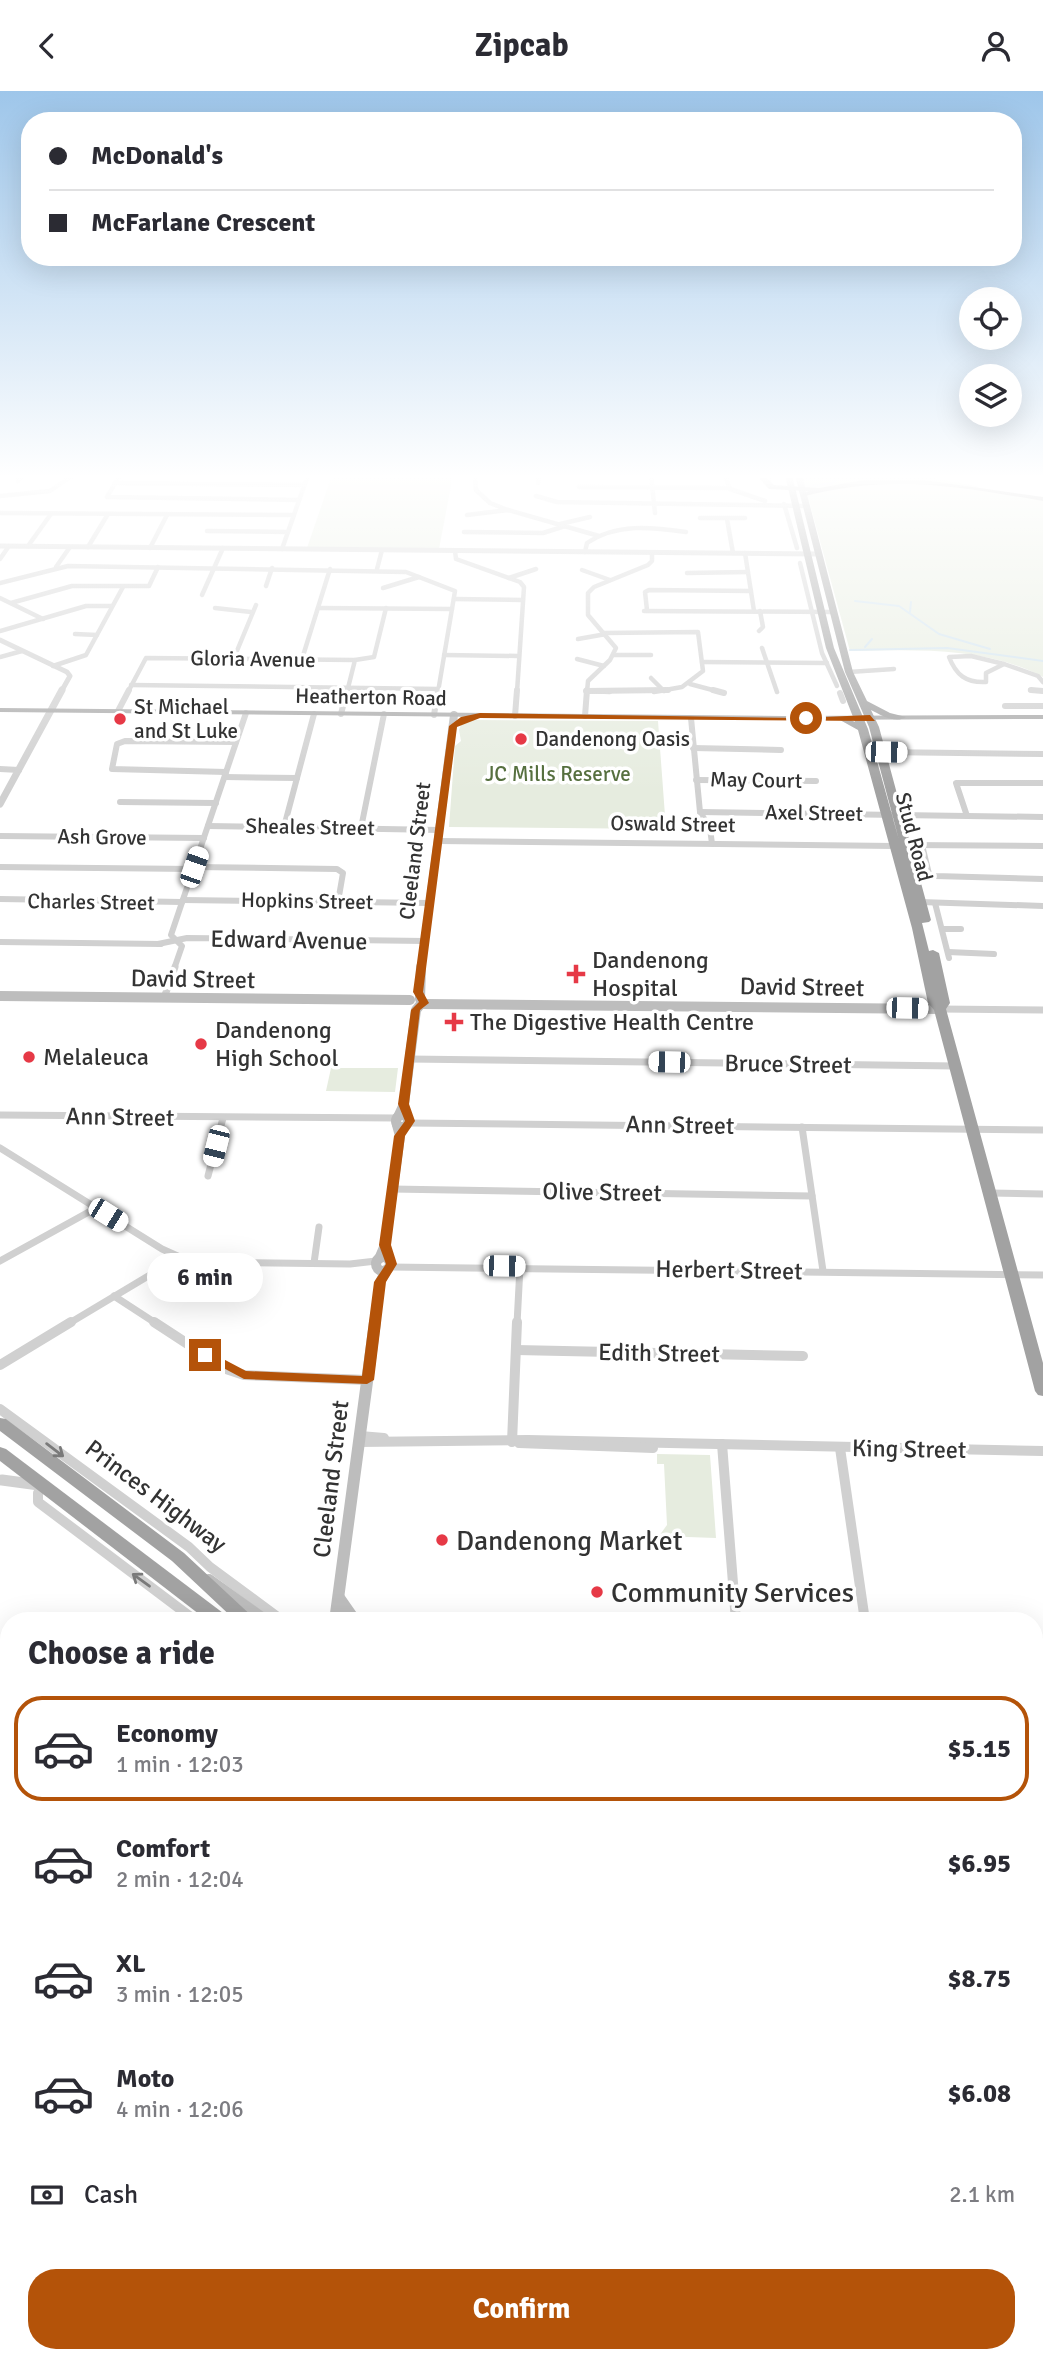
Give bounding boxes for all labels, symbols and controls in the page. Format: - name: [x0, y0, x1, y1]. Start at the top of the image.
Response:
- text: Zipcab: [474, 26, 569, 65]
- icon: back: [28, 27, 66, 65]
- icon: person: [977, 27, 1015, 65]
- text: McDonald's: [91, 140, 223, 172]
- text: McFarlane Crescent: [91, 207, 315, 239]
- map controls: [959, 287, 1022, 427]
- button: locate: [959, 287, 1022, 350]
- button: layers: [959, 364, 1022, 427]
- street label: Gloria Avenue: [190, 645, 316, 673]
- street label: Heatherton Road: [295, 683, 447, 711]
- place label: St Michael and St Luke: [134, 694, 238, 744]
- route start: [790, 702, 822, 734]
- marker: St Michael and St Luke: [112, 711, 128, 727]
- place label: Dandenong Oasis: [535, 726, 690, 752]
- marker: Dandenong Oasis: [513, 731, 529, 747]
- car: [865, 741, 908, 763]
- park label: JC Mills Reserve: [485, 761, 631, 787]
- street label: May Court: [710, 766, 802, 794]
- street label: Cleeland Street: [394, 781, 436, 921]
- street label: Stud Road: [890, 790, 938, 884]
- street label: Axel Street: [765, 799, 863, 827]
- street label: Oswald Street: [610, 810, 736, 838]
- street label: Sheales Street: [245, 813, 375, 841]
- street label: Ash Grove: [57, 823, 147, 851]
- car: [178, 844, 211, 890]
- street label: Hopkins Street: [241, 887, 373, 915]
- street label: Charles Street: [27, 888, 155, 916]
- street label: Edward Avenue: [210, 924, 368, 956]
- place label: Dandenong Hospital: [592, 945, 709, 1003]
- street label: David Street: [130, 963, 256, 995]
- marker: Dandenong Hospital: [566, 964, 586, 984]
- street label: David Street: [739, 971, 865, 1003]
- car: [886, 997, 929, 1019]
- place label: The Digestive Health Centre: [470, 1007, 754, 1037]
- marker: The Digestive Health Centre: [444, 1012, 464, 1032]
- place label: Dandenong High School: [215, 1015, 338, 1073]
- marker: Dandenong High School: [193, 1036, 209, 1052]
- place label: Melaleuca: [43, 1042, 149, 1072]
- street label: Bruce Street: [724, 1048, 852, 1080]
- marker: Melaleuca: [21, 1049, 37, 1065]
- car: [648, 1051, 691, 1073]
- street label: Ann Street: [65, 1101, 175, 1133]
- street label: Ann Street: [625, 1109, 735, 1141]
- car: [201, 1123, 232, 1169]
- street label: Olive Street: [542, 1176, 662, 1208]
- car: [85, 1195, 132, 1235]
- callout: 6 min: [147, 1253, 263, 1303]
- street label: Herbert Street: [655, 1254, 803, 1286]
- car: [483, 1255, 526, 1277]
- text: 6 min: [177, 1263, 233, 1292]
- street label: Edith Street: [598, 1337, 720, 1369]
- route end: [189, 1339, 221, 1371]
- street label: Cleeland Street: [306, 1399, 356, 1559]
- street label: Princes Highway: [79, 1433, 233, 1559]
- street label: King Street: [852, 1433, 966, 1465]
- one-way arrow: [45, 1443, 63, 1458]
- place label: Dandenong Market: [456, 1524, 683, 1558]
- marker: Dandenong Market: [434, 1532, 450, 1548]
- one-way arrow: [132, 1573, 151, 1587]
- place label: Community Services: [611, 1576, 854, 1610]
- marker: Community Services: [589, 1584, 605, 1600]
- text: Choose a ride: [28, 1634, 215, 1673]
- icon: car: [32, 1717, 95, 1780]
- text: Economy: [116, 1718, 218, 1750]
- text: $5.15: [947, 1733, 1011, 1765]
- text: 1 min · 12:03: [116, 1750, 244, 1779]
- icon: car: [32, 1832, 95, 1895]
- text: Comfort: [116, 1833, 210, 1865]
- text: $6.95: [947, 1848, 1011, 1880]
- text: 2 min · 12:04: [116, 1865, 244, 1894]
- icon: car: [32, 1947, 95, 2010]
- text: XL: [116, 1948, 146, 1980]
- text: $8.75: [947, 1963, 1011, 1995]
- text: 3 min · 12:05: [116, 1980, 244, 2009]
- icon: car: [32, 2062, 95, 2125]
- text: Moto: [116, 2063, 174, 2095]
- text: $6.08: [947, 2078, 1011, 2110]
- text: 4 min · 12:06: [116, 2095, 244, 2124]
- icon: cash: [28, 2176, 66, 2214]
- text: Cash: [84, 2179, 138, 2211]
- text: 2.1 km: [949, 2180, 1015, 2209]
- button: Confirm: [28, 2269, 1015, 2349]

